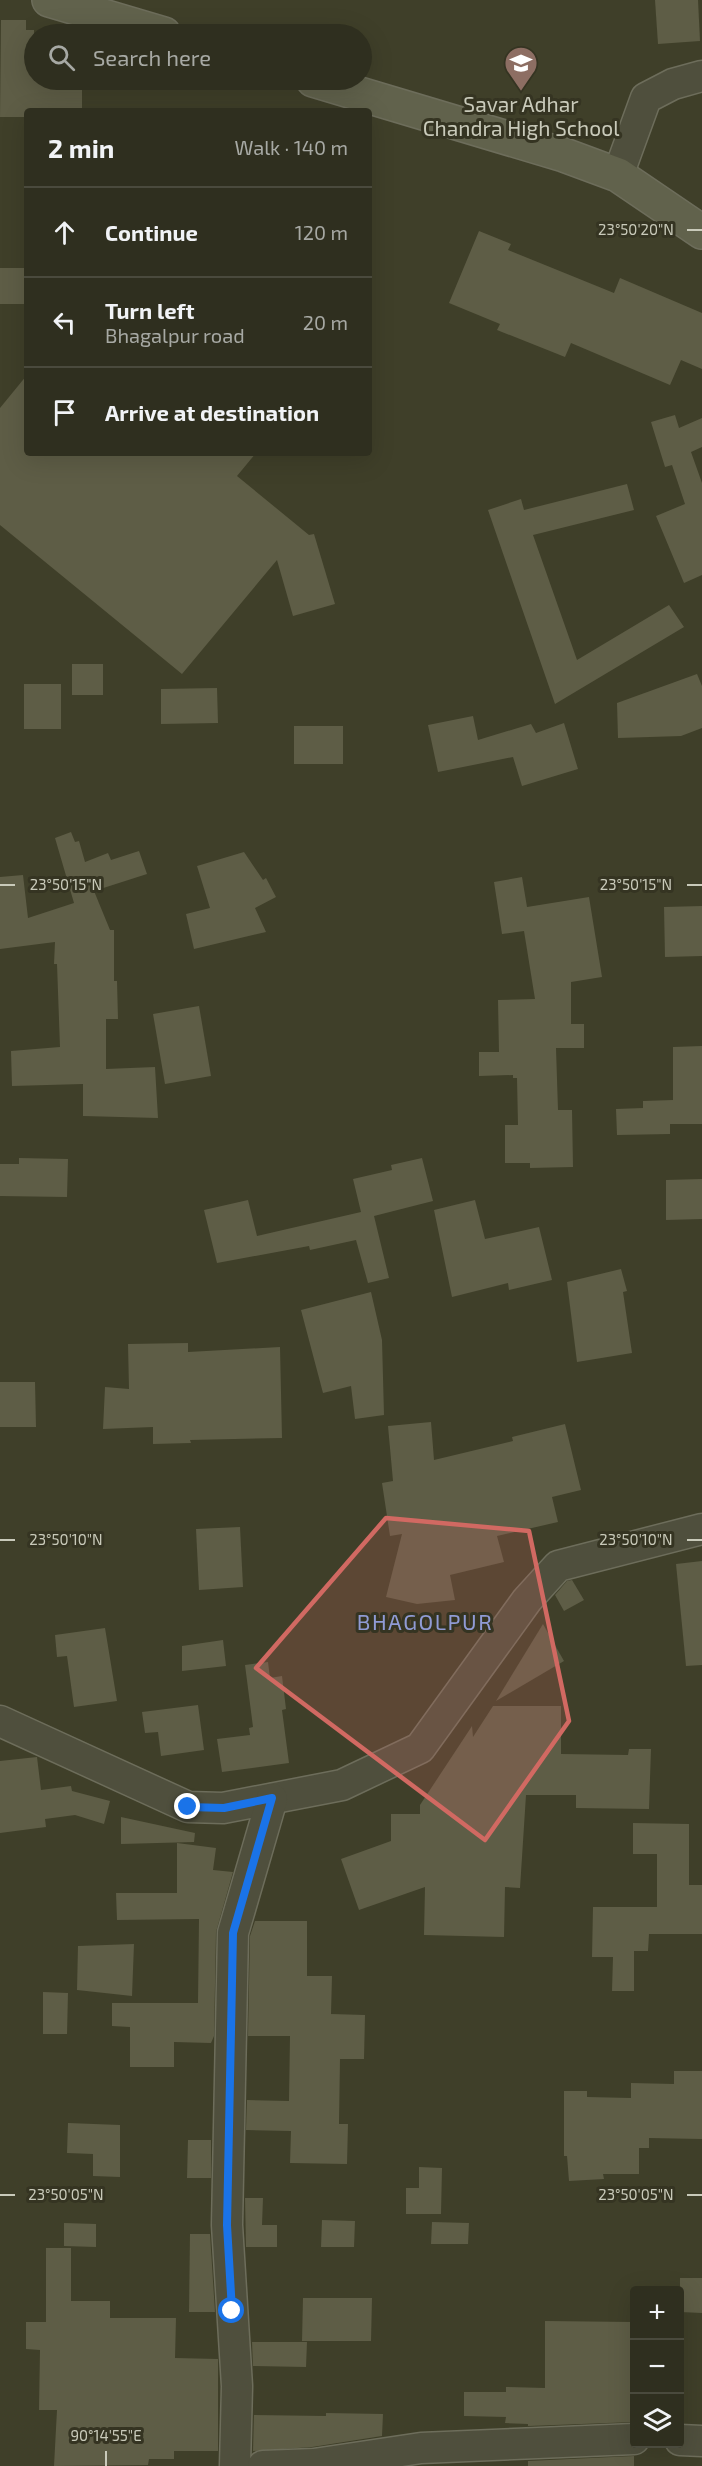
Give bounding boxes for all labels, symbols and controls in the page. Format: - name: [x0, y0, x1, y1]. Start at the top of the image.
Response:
- search box: [24, 24, 372, 90]
- icon: search: [45, 41, 78, 74]
- text: Search here: [93, 44, 211, 70]
- school or university icon: Savar Adhar Chandra High School: [503, 45, 539, 92]
- place label: Savar Adhar Chandra High School: [423, 91, 620, 140]
- text: 2 min: [48, 132, 114, 163]
- text: Walk · 140 m: [234, 135, 348, 159]
- icon: ahead: [48, 216, 81, 249]
- text: Continue: [105, 219, 198, 245]
- text: 120 m: [295, 220, 348, 244]
- text: 23°50'20"N: [598, 220, 674, 238]
- text: Turn left: [105, 297, 194, 323]
- icon: left: [48, 306, 81, 339]
- text: 20 m: [303, 310, 348, 334]
- text: Bhagalpur road: [105, 323, 245, 347]
- icon: arrive: [48, 396, 81, 429]
- text: Arrive at destination: [105, 399, 319, 425]
- text: 23°50'15"N: [30, 875, 102, 893]
- text: 23°50'15"N: [600, 875, 672, 893]
- text: 23°50'10"N: [29, 1530, 103, 1548]
- text: 23°50'10"N: [599, 1530, 673, 1548]
- district label: BHAGOLPUR: [357, 1608, 493, 1634]
- route end: [174, 1793, 200, 1819]
- text: 23°50'05"N: [28, 2185, 104, 2203]
- text: 23°50'05"N: [598, 2185, 674, 2203]
- map controls: [630, 2286, 684, 2448]
- button: +: [630, 2286, 684, 2340]
- route start: [218, 2297, 244, 2323]
- button: −: [630, 2340, 684, 2394]
- button: layers: [630, 2394, 684, 2448]
- text: 90°14'55"E: [70, 2426, 142, 2444]

